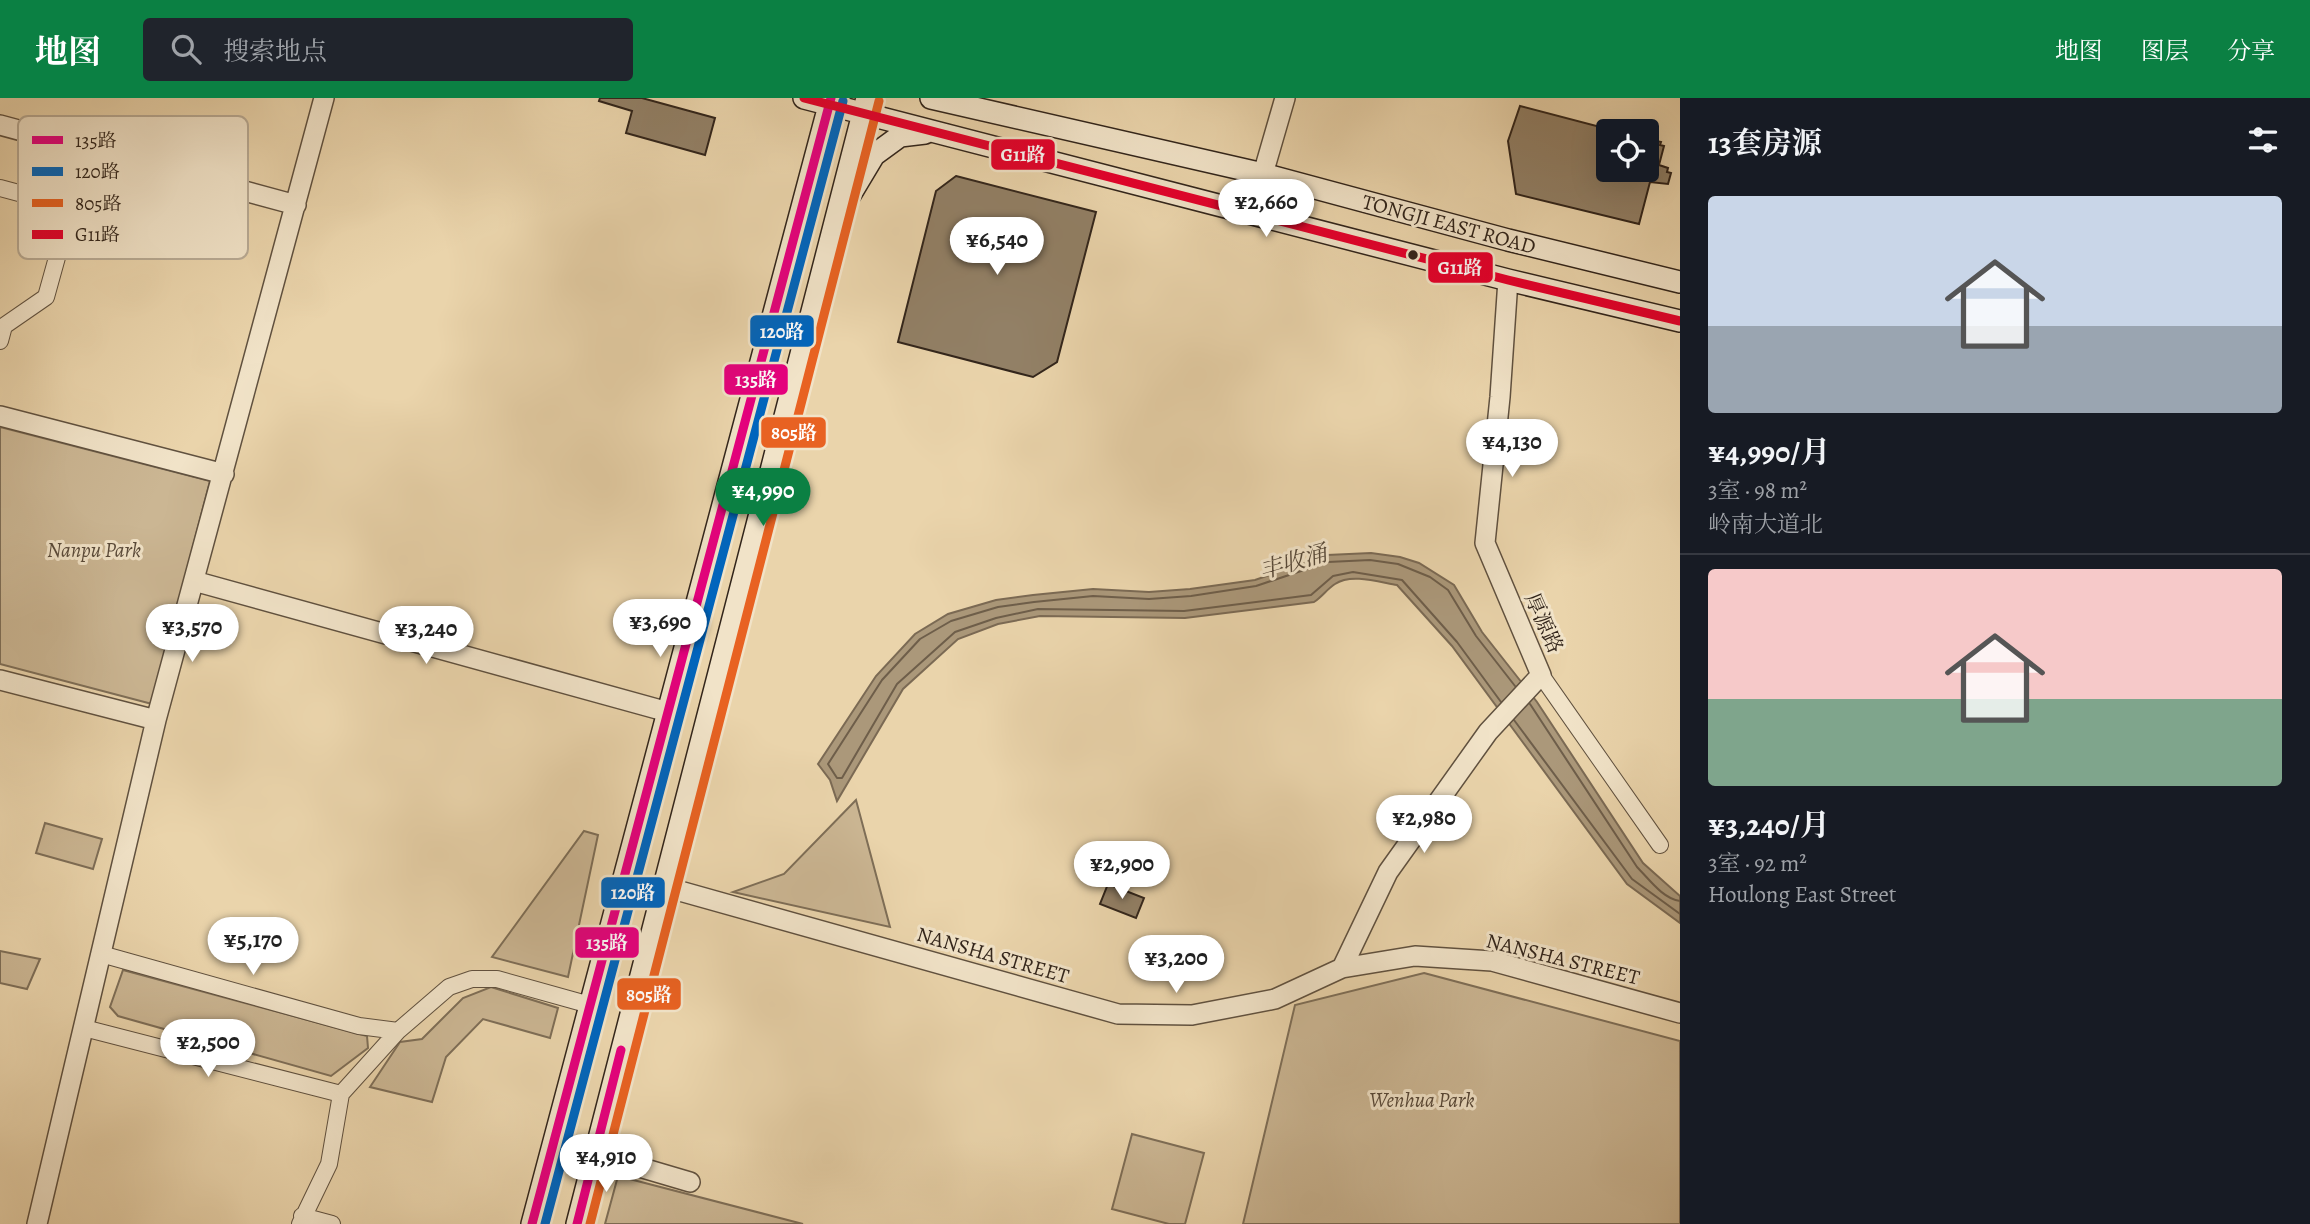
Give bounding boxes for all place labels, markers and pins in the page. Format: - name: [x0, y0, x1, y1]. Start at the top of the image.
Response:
- pin: ¥2,660: [1209, 180, 1323, 239]
- pin: ¥6,540: [940, 218, 1054, 277]
- unlabelled marker: [1406, 248, 1420, 262]
- pin: ¥4,130: [1455, 420, 1569, 479]
- pin: ¥4,990: [706, 468, 820, 528]
- pin: ¥3,690: [603, 600, 717, 659]
- pin: ¥3,570: [135, 604, 249, 664]
- pin: ¥3,240: [369, 606, 483, 666]
- pin: ¥2,980: [1367, 796, 1481, 855]
- pin: ¥2,900: [1065, 842, 1179, 901]
- pin: ¥5,170: [196, 918, 310, 977]
- pin: ¥3,200: [1119, 936, 1233, 995]
- pin: ¥2,500: [151, 1020, 265, 1079]
- pin: ¥4,910: [549, 1134, 663, 1194]

